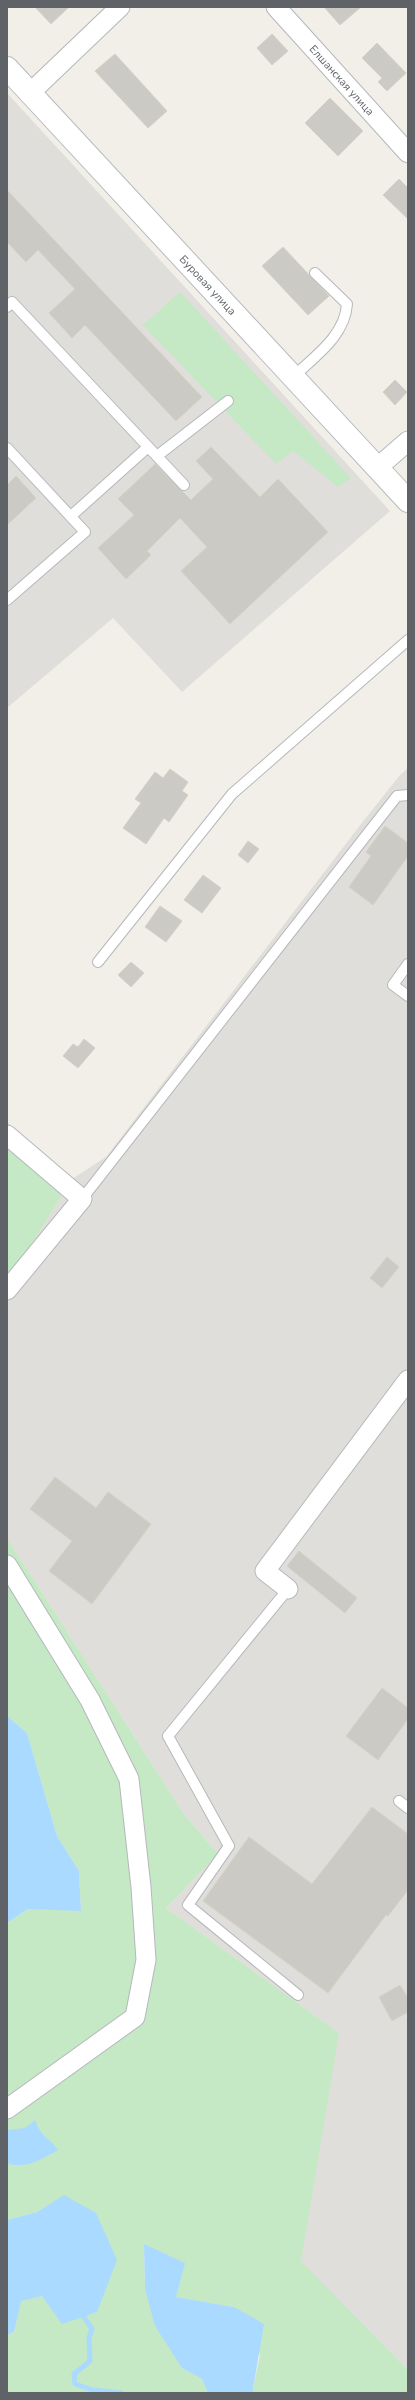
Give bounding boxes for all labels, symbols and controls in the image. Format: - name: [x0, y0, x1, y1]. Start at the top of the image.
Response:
- street label: Елшанская улица: [306, 42, 377, 119]
- street label: Буровая улица: [176, 252, 239, 319]

